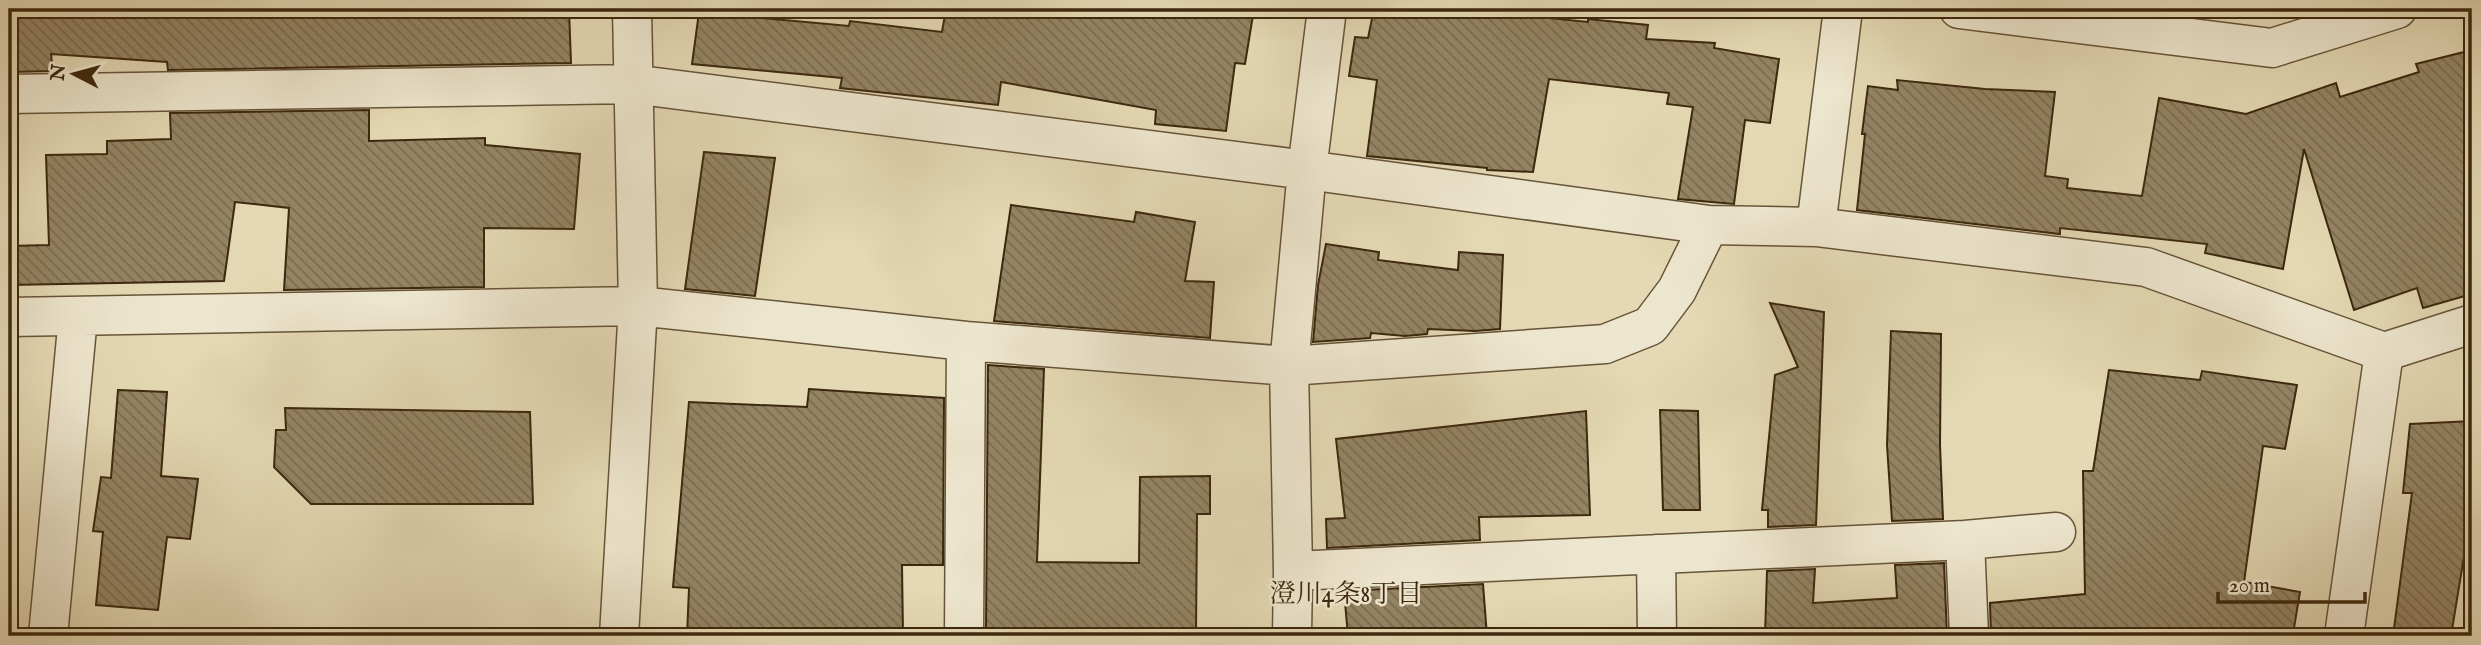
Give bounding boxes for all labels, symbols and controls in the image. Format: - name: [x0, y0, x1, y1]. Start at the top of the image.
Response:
- north arrow: [38, 38, 108, 108]
- text: N: [46, 62, 72, 83]
- scale bar: [2218, 561, 2366, 605]
- text: 20 m: [2229, 573, 2270, 600]
- district label: 澄川4条8丁目: [1270, 578, 1422, 611]

